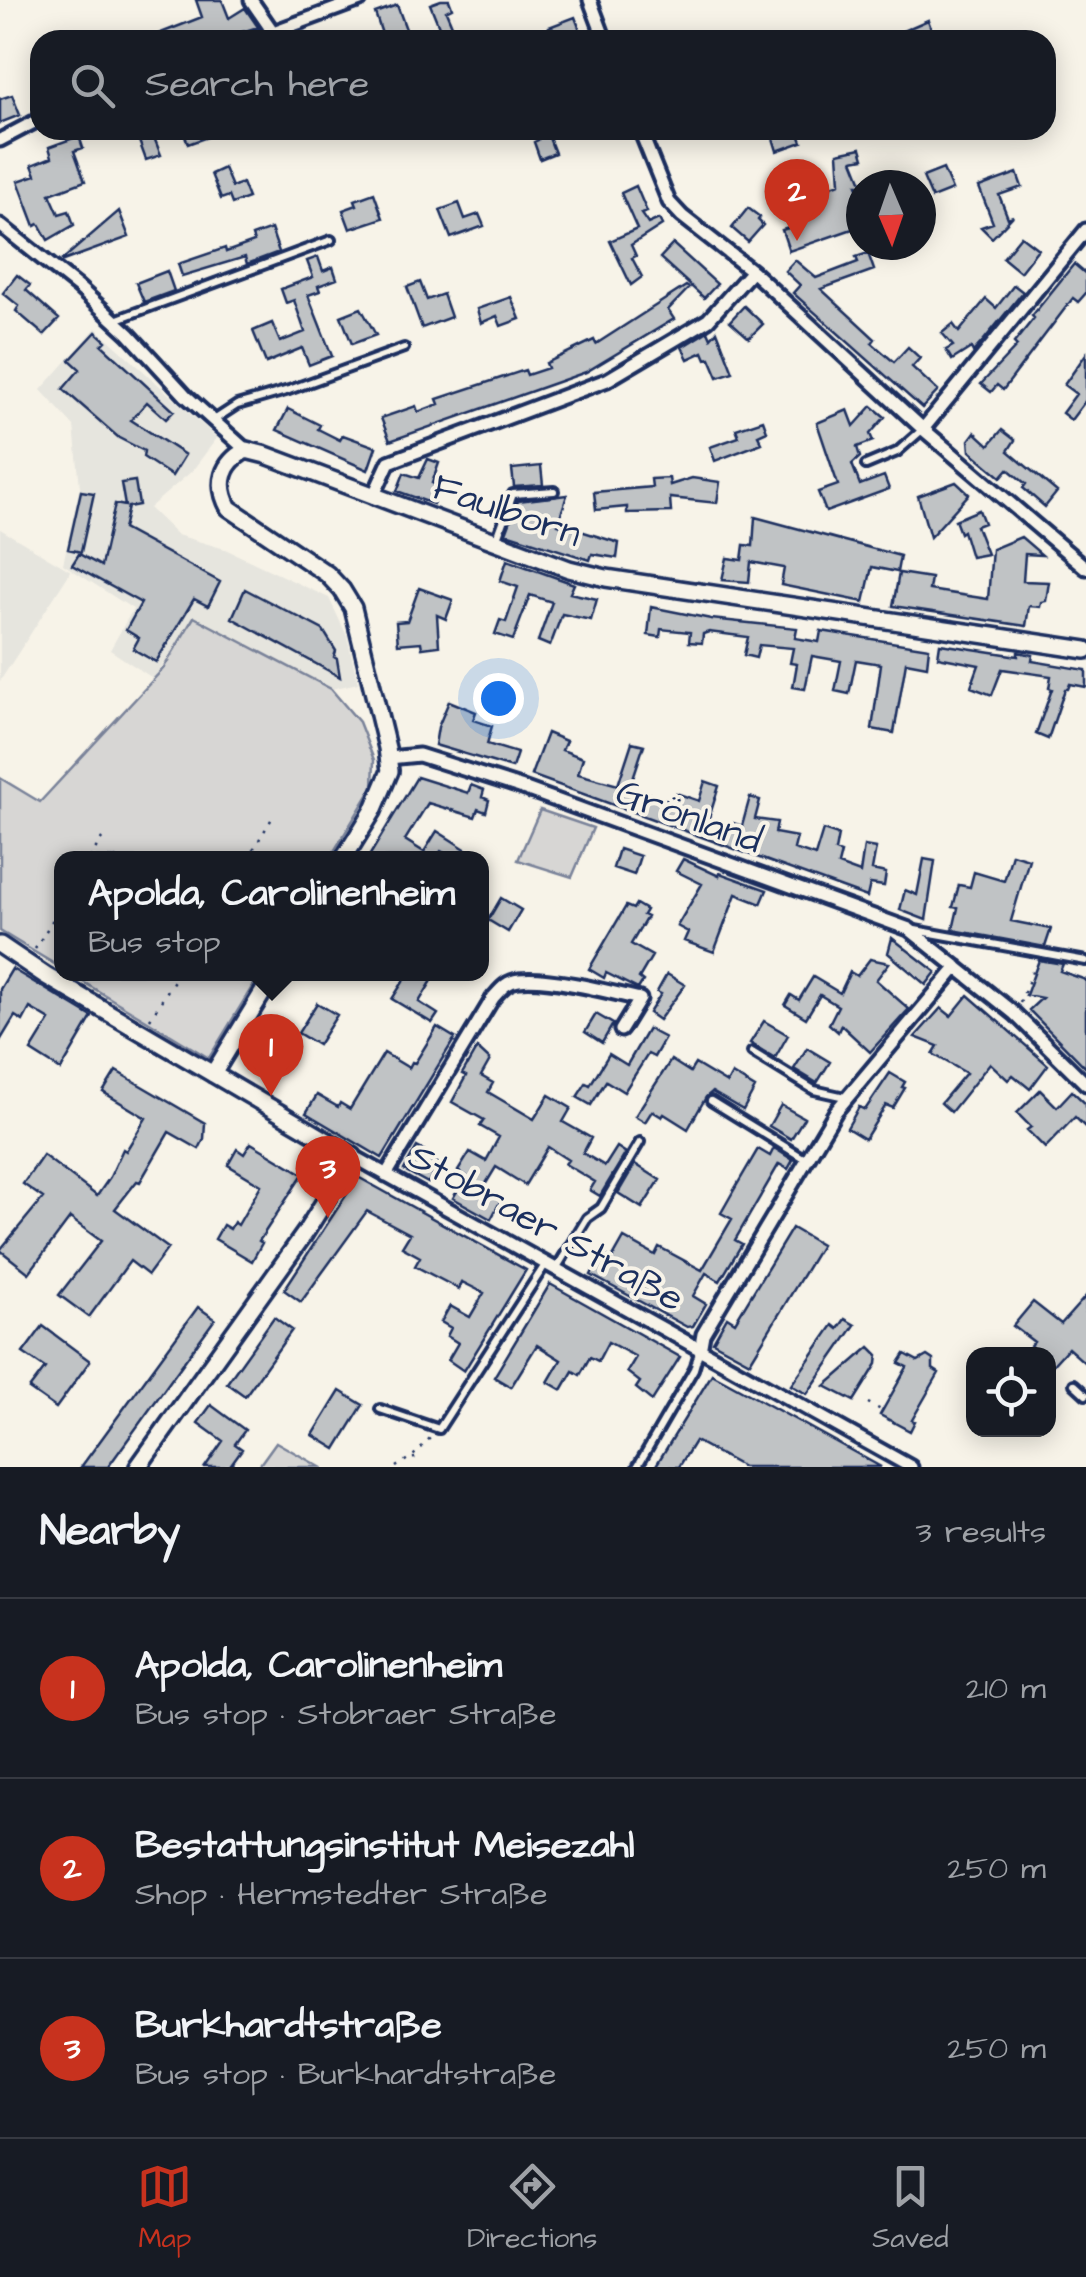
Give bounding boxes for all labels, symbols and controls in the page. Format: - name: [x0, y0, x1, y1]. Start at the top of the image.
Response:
- search box: [30, 30, 1056, 140]
- icon: search: [65, 58, 120, 113]
- text: Search here: [145, 59, 369, 111]
- pin: 2: [764, 158, 830, 241]
- north arrow: [846, 170, 936, 260]
- street label: Faulborn: [426, 461, 588, 561]
- your location: [473, 673, 524, 724]
- street label: Grönland: [609, 767, 769, 867]
- popup: [54, 851, 489, 981]
- text: Apolda, Carolinenheim: [88, 868, 455, 920]
- text: Bus stop: [88, 920, 221, 965]
- pin: 1: [238, 1014, 304, 1096]
- street label: Stobraer Straße: [399, 1131, 693, 1325]
- pin: 3: [296, 1136, 360, 1218]
- map controls: [966, 1347, 1056, 1437]
- button: locate: [966, 1347, 1056, 1437]
- text: Nearby: [40, 1503, 180, 1561]
- text: 3 results: [916, 1510, 1046, 1555]
- text: Apolda, Carolinenheim: [135, 1640, 502, 1692]
- text: 1: [70, 1666, 75, 1711]
- text: 210 m: [966, 1666, 1046, 1711]
- text: Bus stop · Stobraer Straße: [135, 1692, 557, 1737]
- text: Bestattungsinstitut Meisezahl: [135, 1820, 635, 1872]
- text: 2: [63, 1846, 82, 1891]
- text: 250 m: [947, 1846, 1046, 1891]
- text: Shop · Hermstedter Straße: [135, 1872, 548, 1917]
- text: Burkhardtstraße: [135, 2000, 442, 2052]
- text: 3: [64, 2026, 81, 2071]
- text: 250 m: [947, 2026, 1046, 2071]
- text: Bus stop · Burkhardtstraße: [135, 2052, 556, 2097]
- tab: Map: [137, 2159, 192, 2258]
- tab: Directions: [467, 2159, 597, 2258]
- tab: Saved: [872, 2159, 949, 2258]

